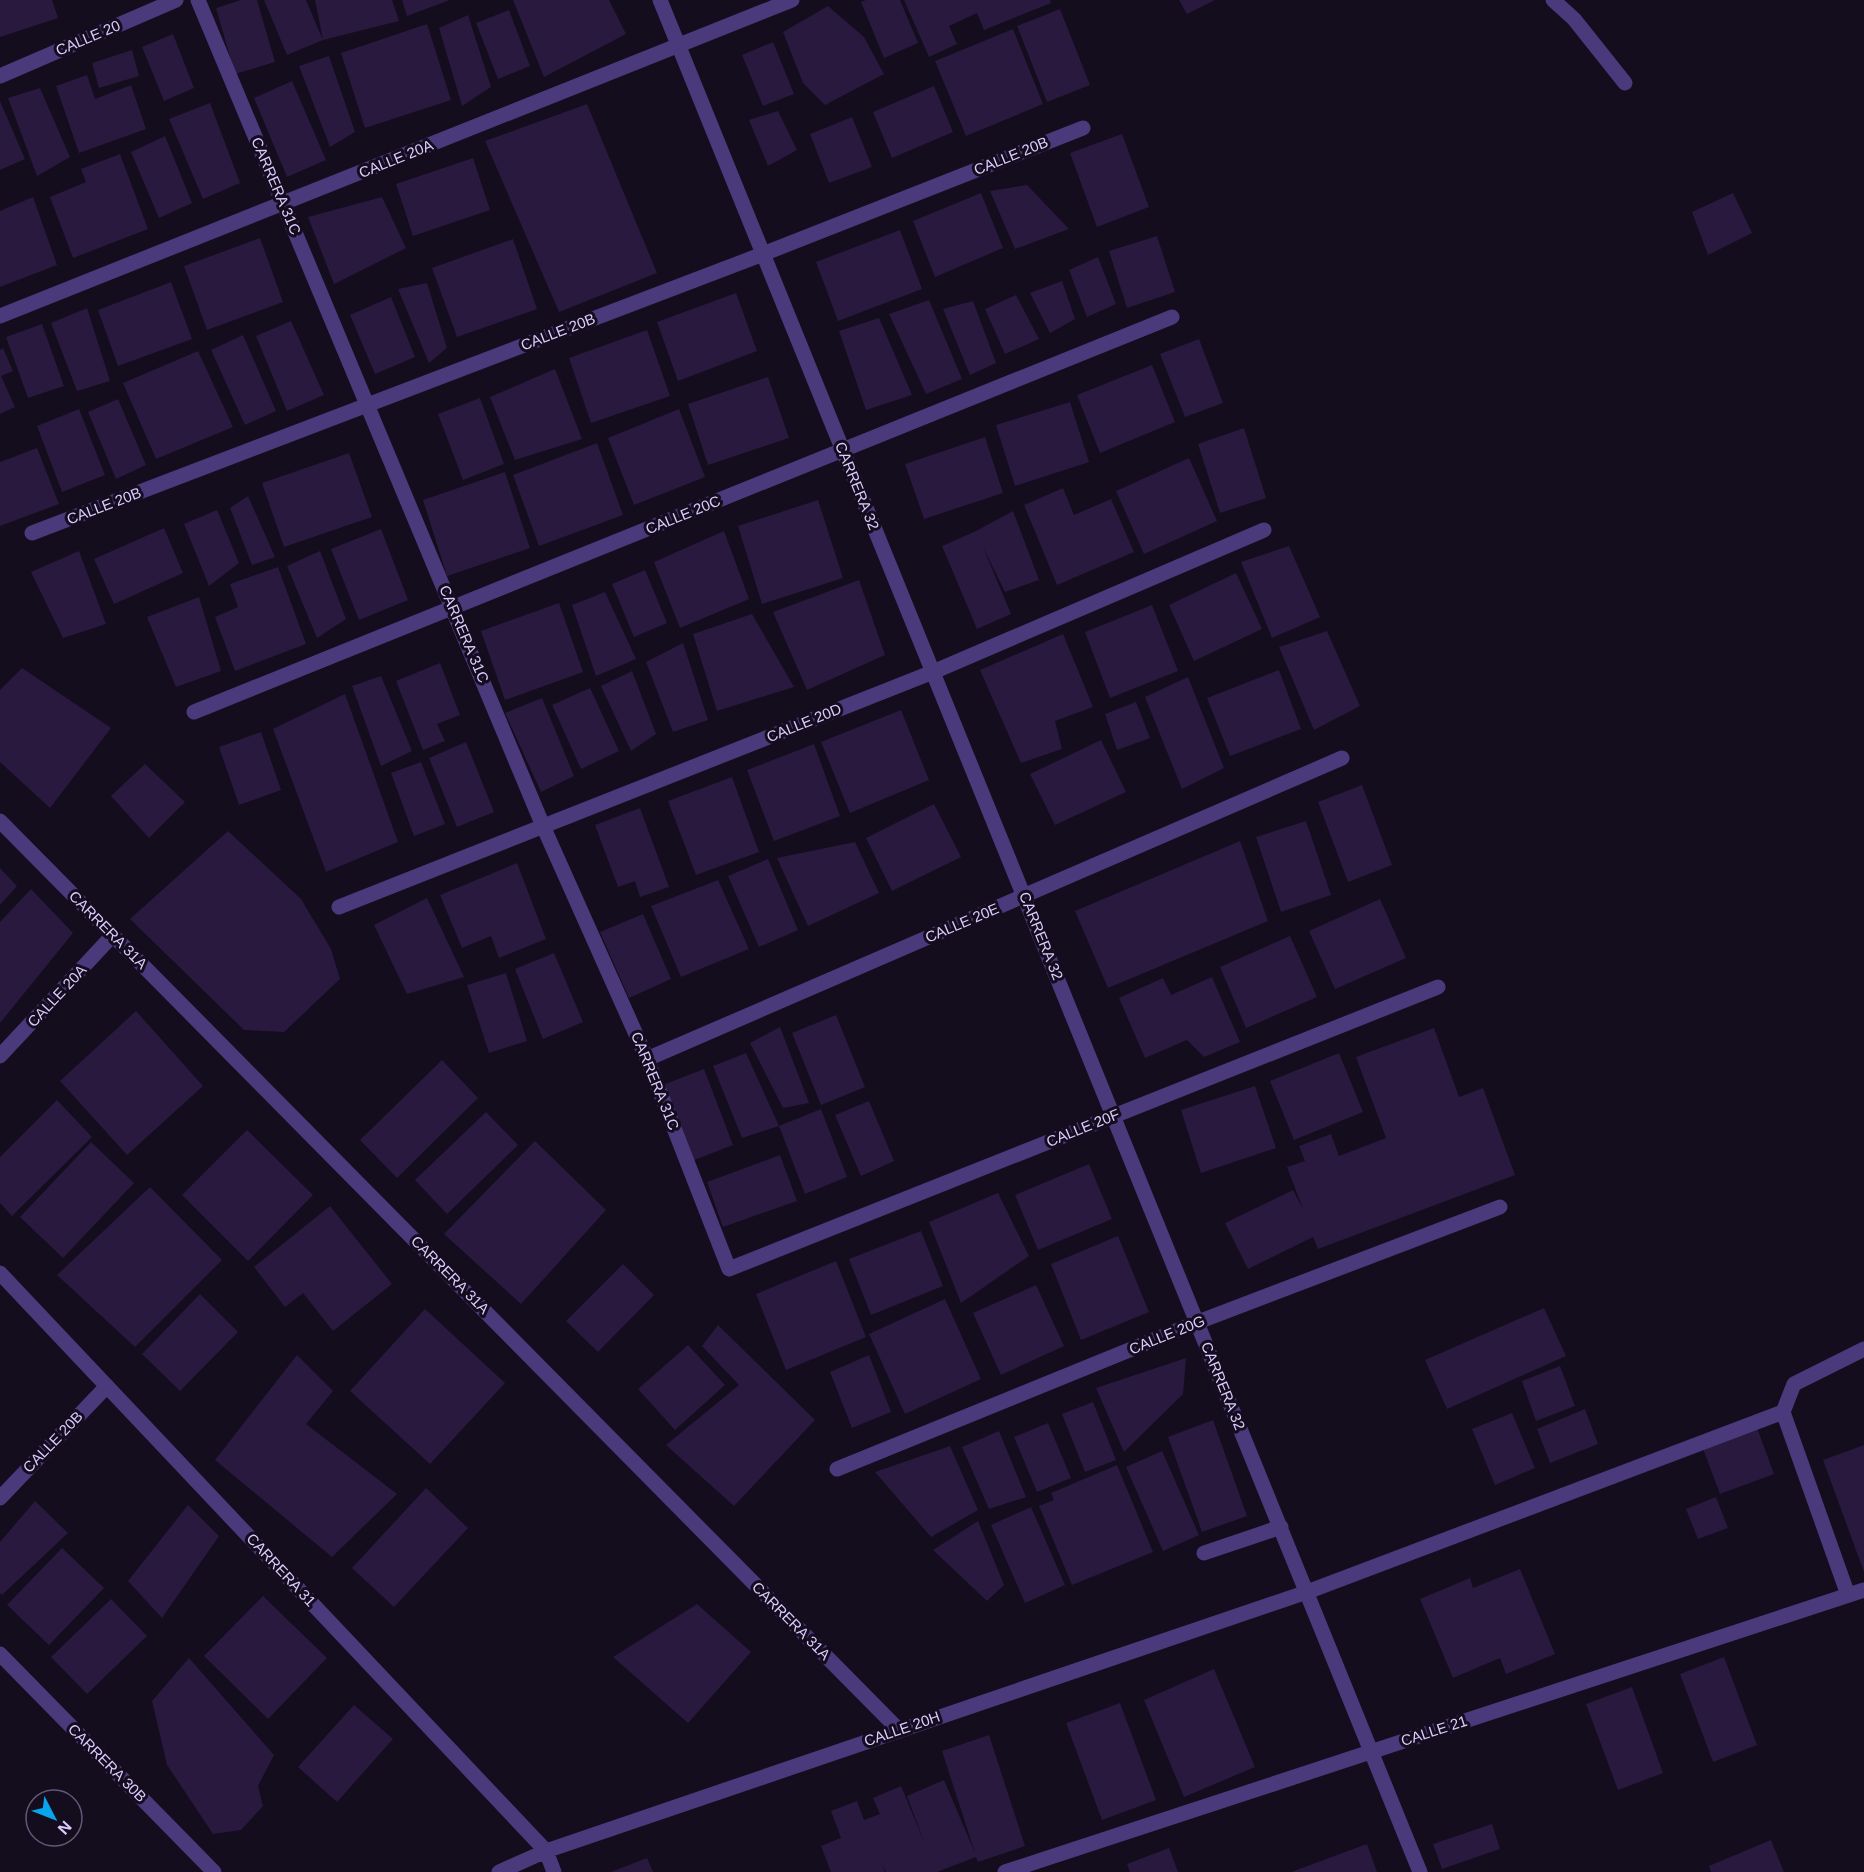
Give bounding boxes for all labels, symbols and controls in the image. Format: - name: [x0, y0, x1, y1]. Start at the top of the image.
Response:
- street label: CALLE 20: [53, 16, 123, 59]
- street label: CALLE 20B: [971, 133, 1050, 178]
- street label: CARRERA 31C: [248, 135, 305, 237]
- street label: CALLE 20A: [356, 136, 435, 181]
- street label: CALLE 20B: [518, 310, 597, 354]
- street label: CARRERA 32: [832, 439, 883, 532]
- street label: CALLE 20B: [64, 484, 143, 528]
- street label: CALLE 20C: [643, 492, 723, 537]
- street label: CARRERA 31C: [436, 583, 493, 685]
- street label: CALLE 20D: [764, 700, 844, 745]
- street label: CARRERA 31A: [66, 887, 151, 972]
- street label: CARRERA 32: [1016, 889, 1067, 982]
- street label: CALLE 20E: [922, 899, 1001, 946]
- street label: CALLE 20A: [24, 961, 90, 1030]
- street label: CARRERA 31C: [628, 1029, 683, 1132]
- street label: CALLE 20F: [1044, 1105, 1122, 1150]
- street label: CARRERA 31A: [408, 1232, 493, 1317]
- street label: CALLE 20G: [1127, 1312, 1207, 1357]
- street label: CARRERA 32: [1198, 1339, 1249, 1432]
- street label: CALLE 20B: [19, 1408, 86, 1476]
- street label: CARRERA 31: [243, 1530, 319, 1610]
- street label: CARRERA 31A: [749, 1578, 834, 1663]
- street label: CALLE 20H: [862, 1708, 942, 1749]
- street label: CALLE 21: [1399, 1712, 1469, 1749]
- street label: CARRERA 30B: [65, 1720, 150, 1805]
- north arrow: [24, 1788, 84, 1848]
- text: N: [55, 1818, 75, 1838]

